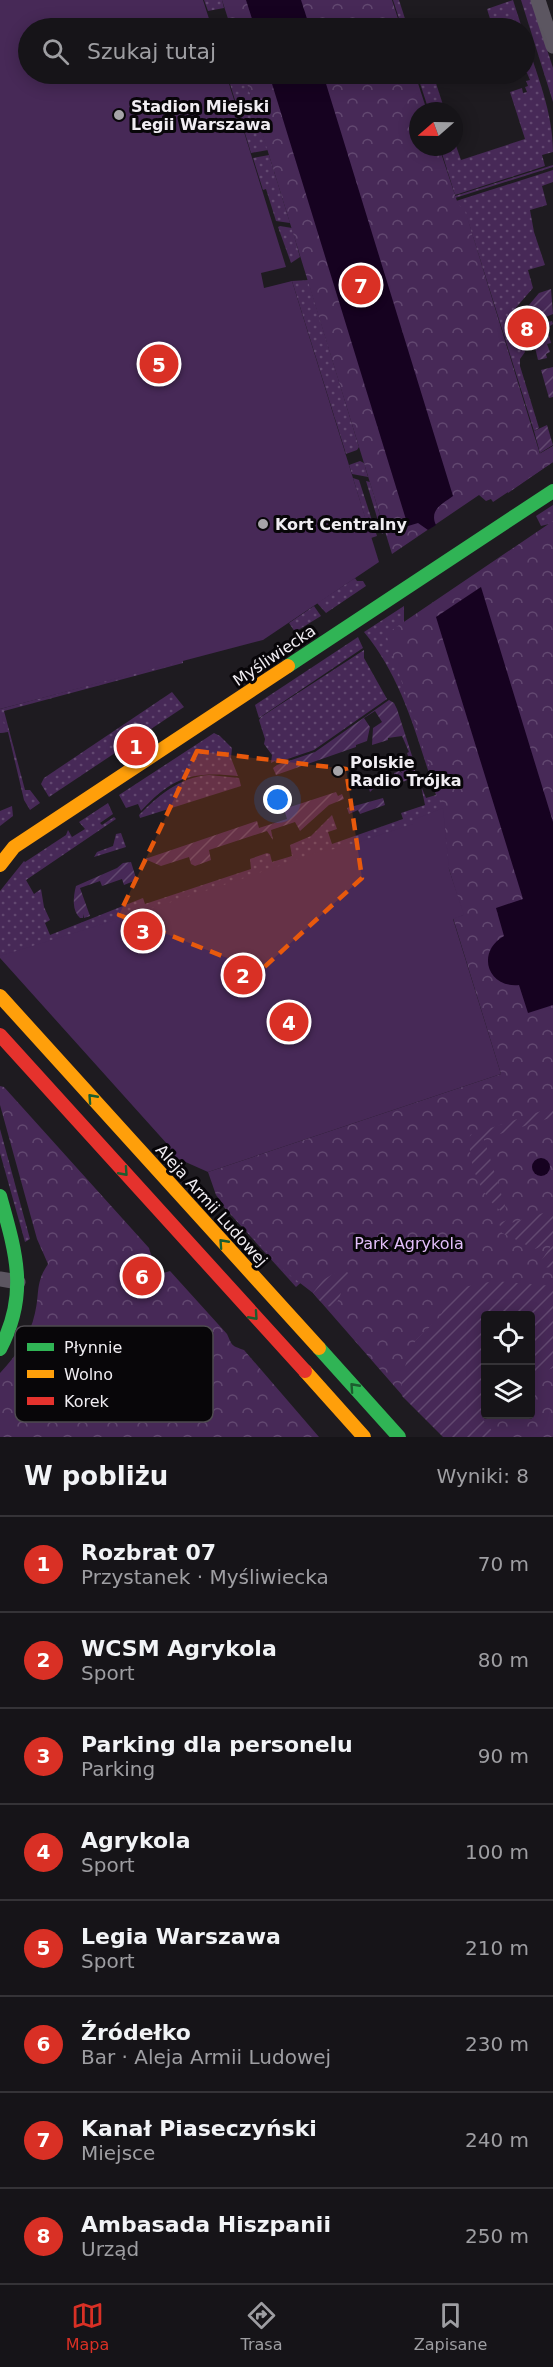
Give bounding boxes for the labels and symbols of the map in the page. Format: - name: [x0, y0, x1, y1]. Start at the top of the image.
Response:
- place label: Stadion Miejski Legii Warszawa: [131, 97, 271, 134]
- north arrow: [409, 102, 463, 156]
- marker: Stadion Miejski Legii Warszawa: [112, 108, 126, 122]
- pin: 7: [342, 262, 380, 308]
- pin: 8: [508, 306, 546, 350]
- pin: 5: [140, 342, 178, 386]
- place label: Kort Centralny: [275, 515, 407, 534]
- marker: Kort Centralny: [256, 517, 270, 531]
- street label: Myśliwiecka: [229, 621, 319, 690]
- pin: 1: [116, 724, 156, 768]
- place label: Polskie Radio Trójka: [350, 753, 462, 790]
- marker: Polskie Radio Trójka: [331, 764, 345, 778]
- your location: [263, 785, 292, 814]
- pin: 3: [124, 908, 162, 954]
- pin: 2: [224, 952, 262, 998]
- pin: 4: [270, 1000, 308, 1044]
- one-way arrow: [88, 1094, 99, 1105]
- street label: Aleja Armii Ludowej: [152, 1140, 271, 1270]
- one-way arrow: [116, 1165, 127, 1176]
- park label: Park Agrykola: [354, 1234, 464, 1253]
- one-way arrow: [219, 1239, 230, 1249]
- pin: 6: [122, 1254, 162, 1298]
- one-way arrow: [247, 1310, 258, 1320]
- legend: [15, 1326, 213, 1422]
- text: Płynnie: [64, 1338, 122, 1357]
- text: Wolno: [64, 1365, 113, 1384]
- one-way arrow: [350, 1384, 361, 1394]
- text: Korek: [64, 1392, 110, 1411]

